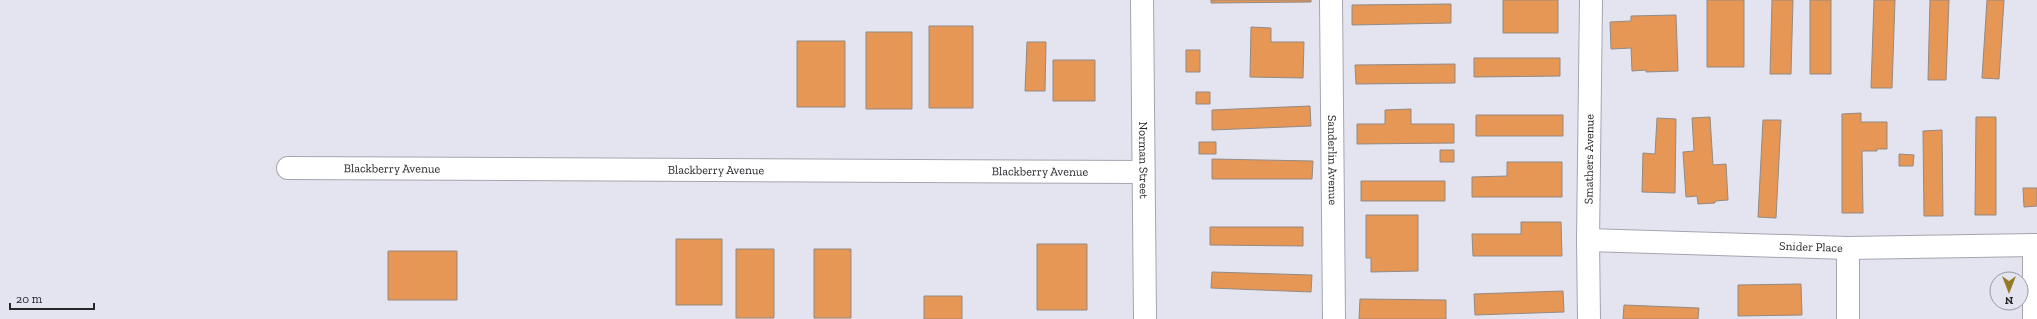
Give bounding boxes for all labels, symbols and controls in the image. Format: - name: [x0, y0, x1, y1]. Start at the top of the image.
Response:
- street label: Smathers Avenue: [1581, 114, 1597, 204]
- street label: Sanderlin Avenue: [1325, 115, 1340, 206]
- street label: Norman Street: [1136, 121, 1151, 199]
- street label: Blackberry Avenue: [344, 161, 441, 176]
- street label: Blackberry Avenue: [668, 163, 765, 177]
- street label: Blackberry Avenue: [992, 164, 1089, 179]
- street label: Snider Place: [1779, 239, 1843, 255]
- north arrow: [1989, 271, 2029, 311]
- scale bar: [10, 285, 94, 311]
- text: 20 m: [16, 292, 43, 306]
- text: N: [2004, 294, 2013, 307]

